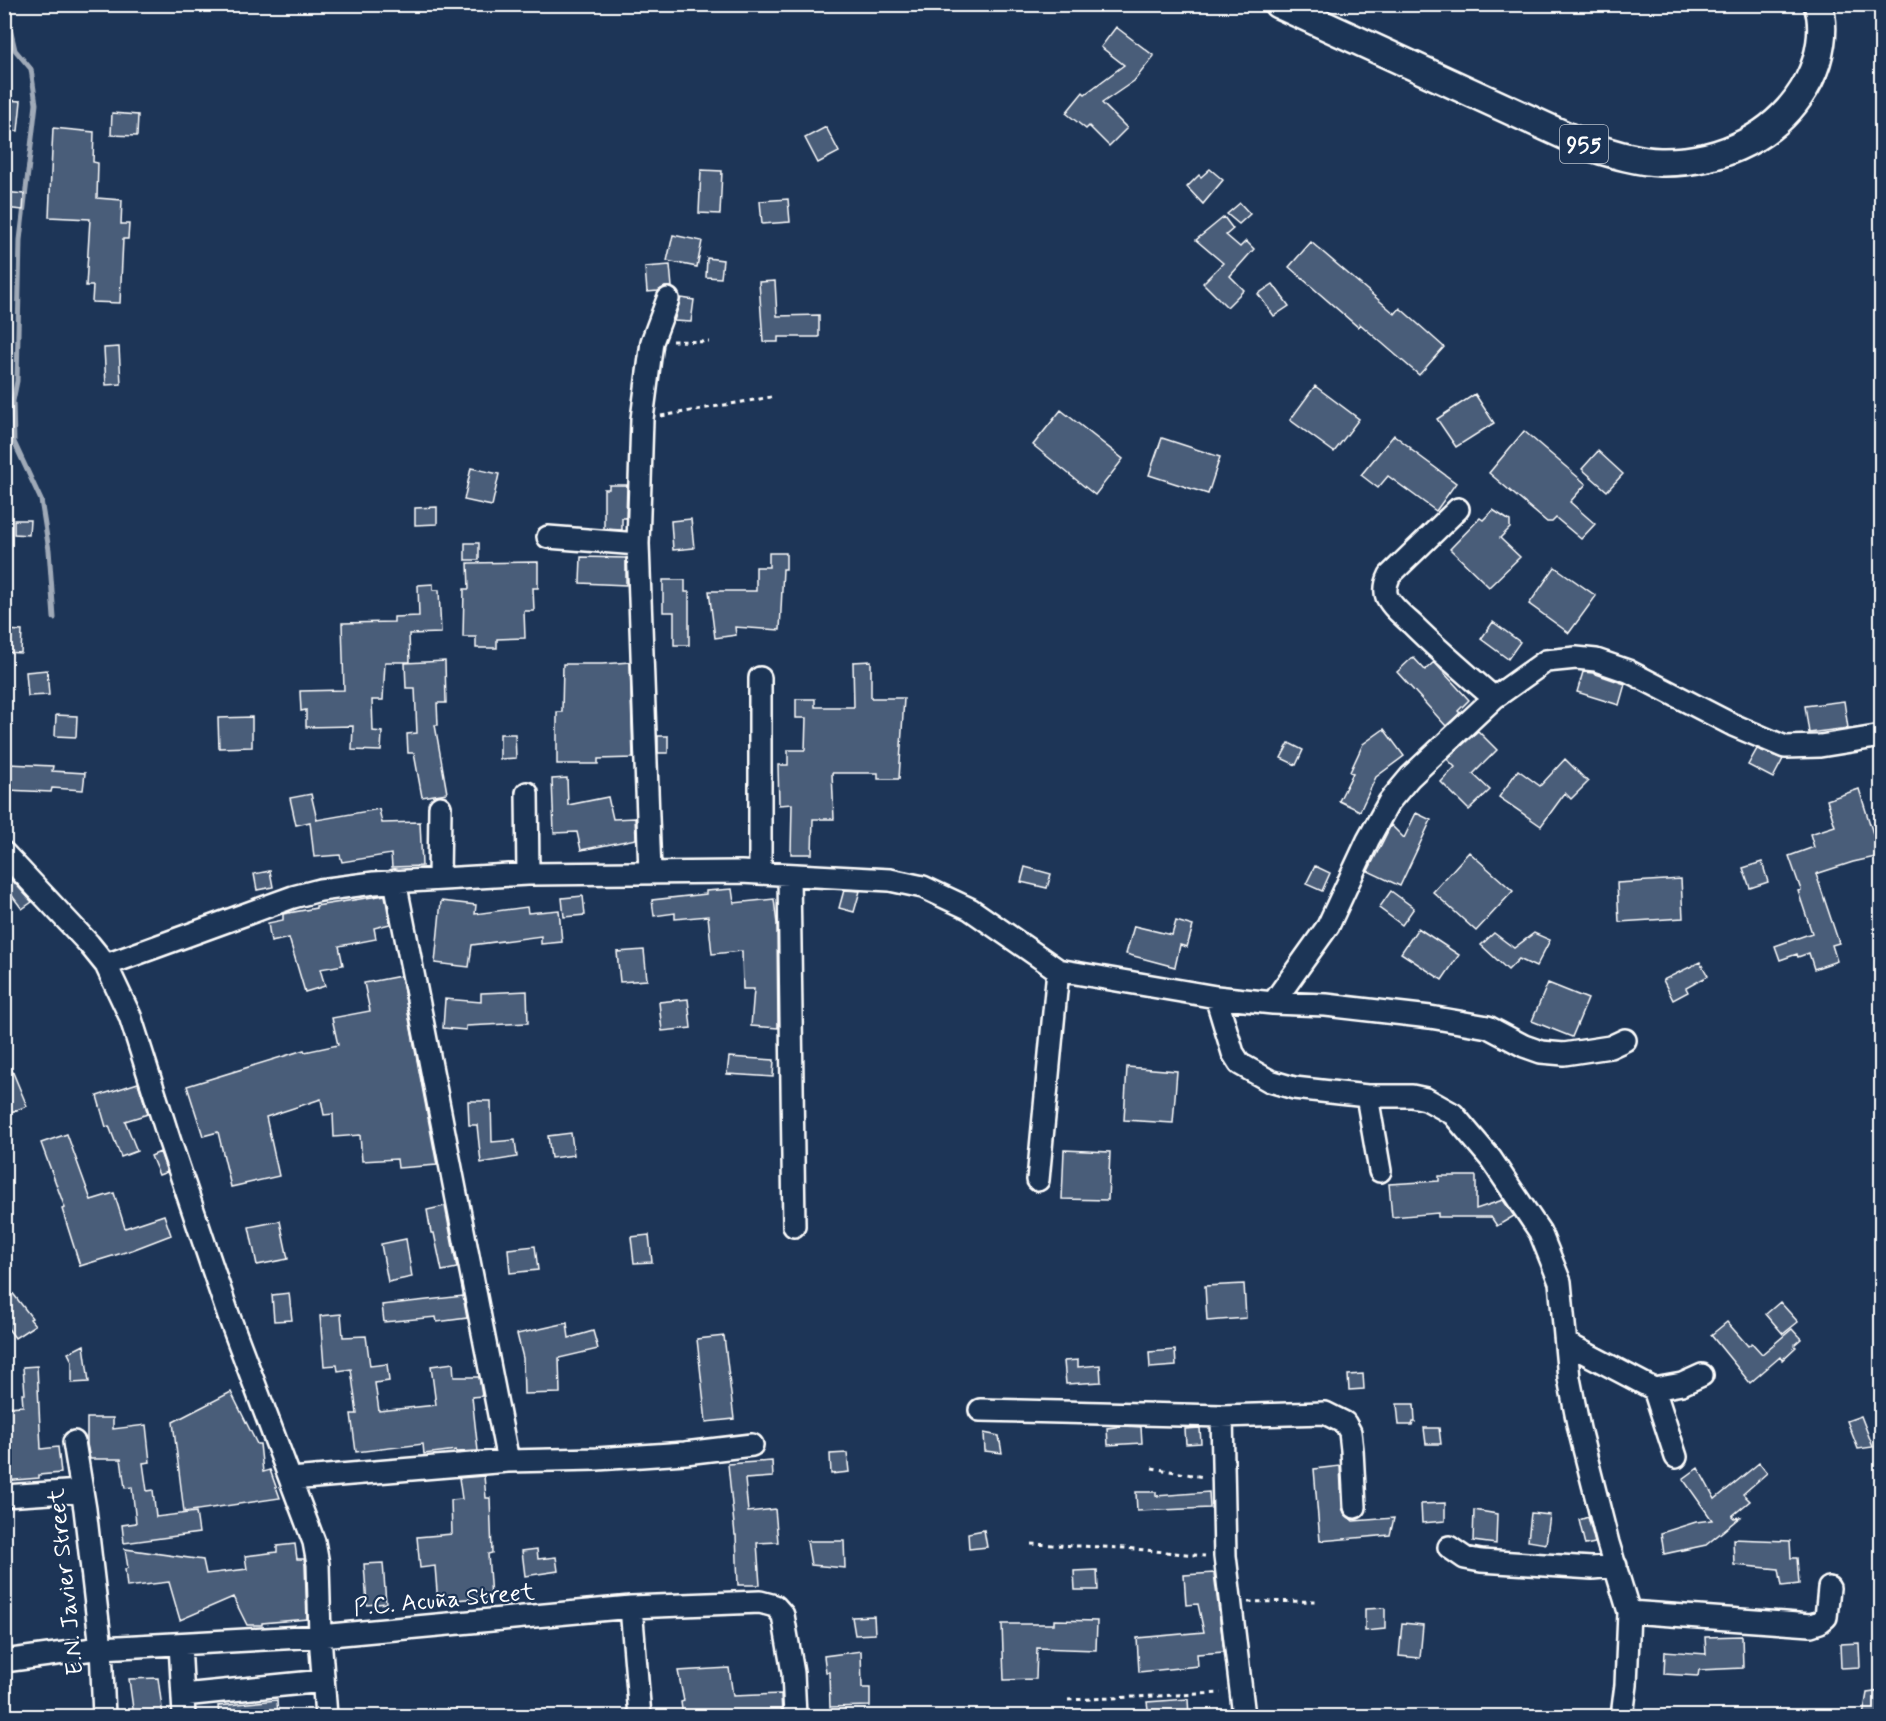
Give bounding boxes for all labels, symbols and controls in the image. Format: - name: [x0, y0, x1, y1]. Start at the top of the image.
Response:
- road number: 955: [1560, 125, 1608, 163]
- street label: E.N. Javier Street: [41, 1487, 92, 1677]
- street label: P.C. Acuña Street: [352, 1577, 536, 1624]

